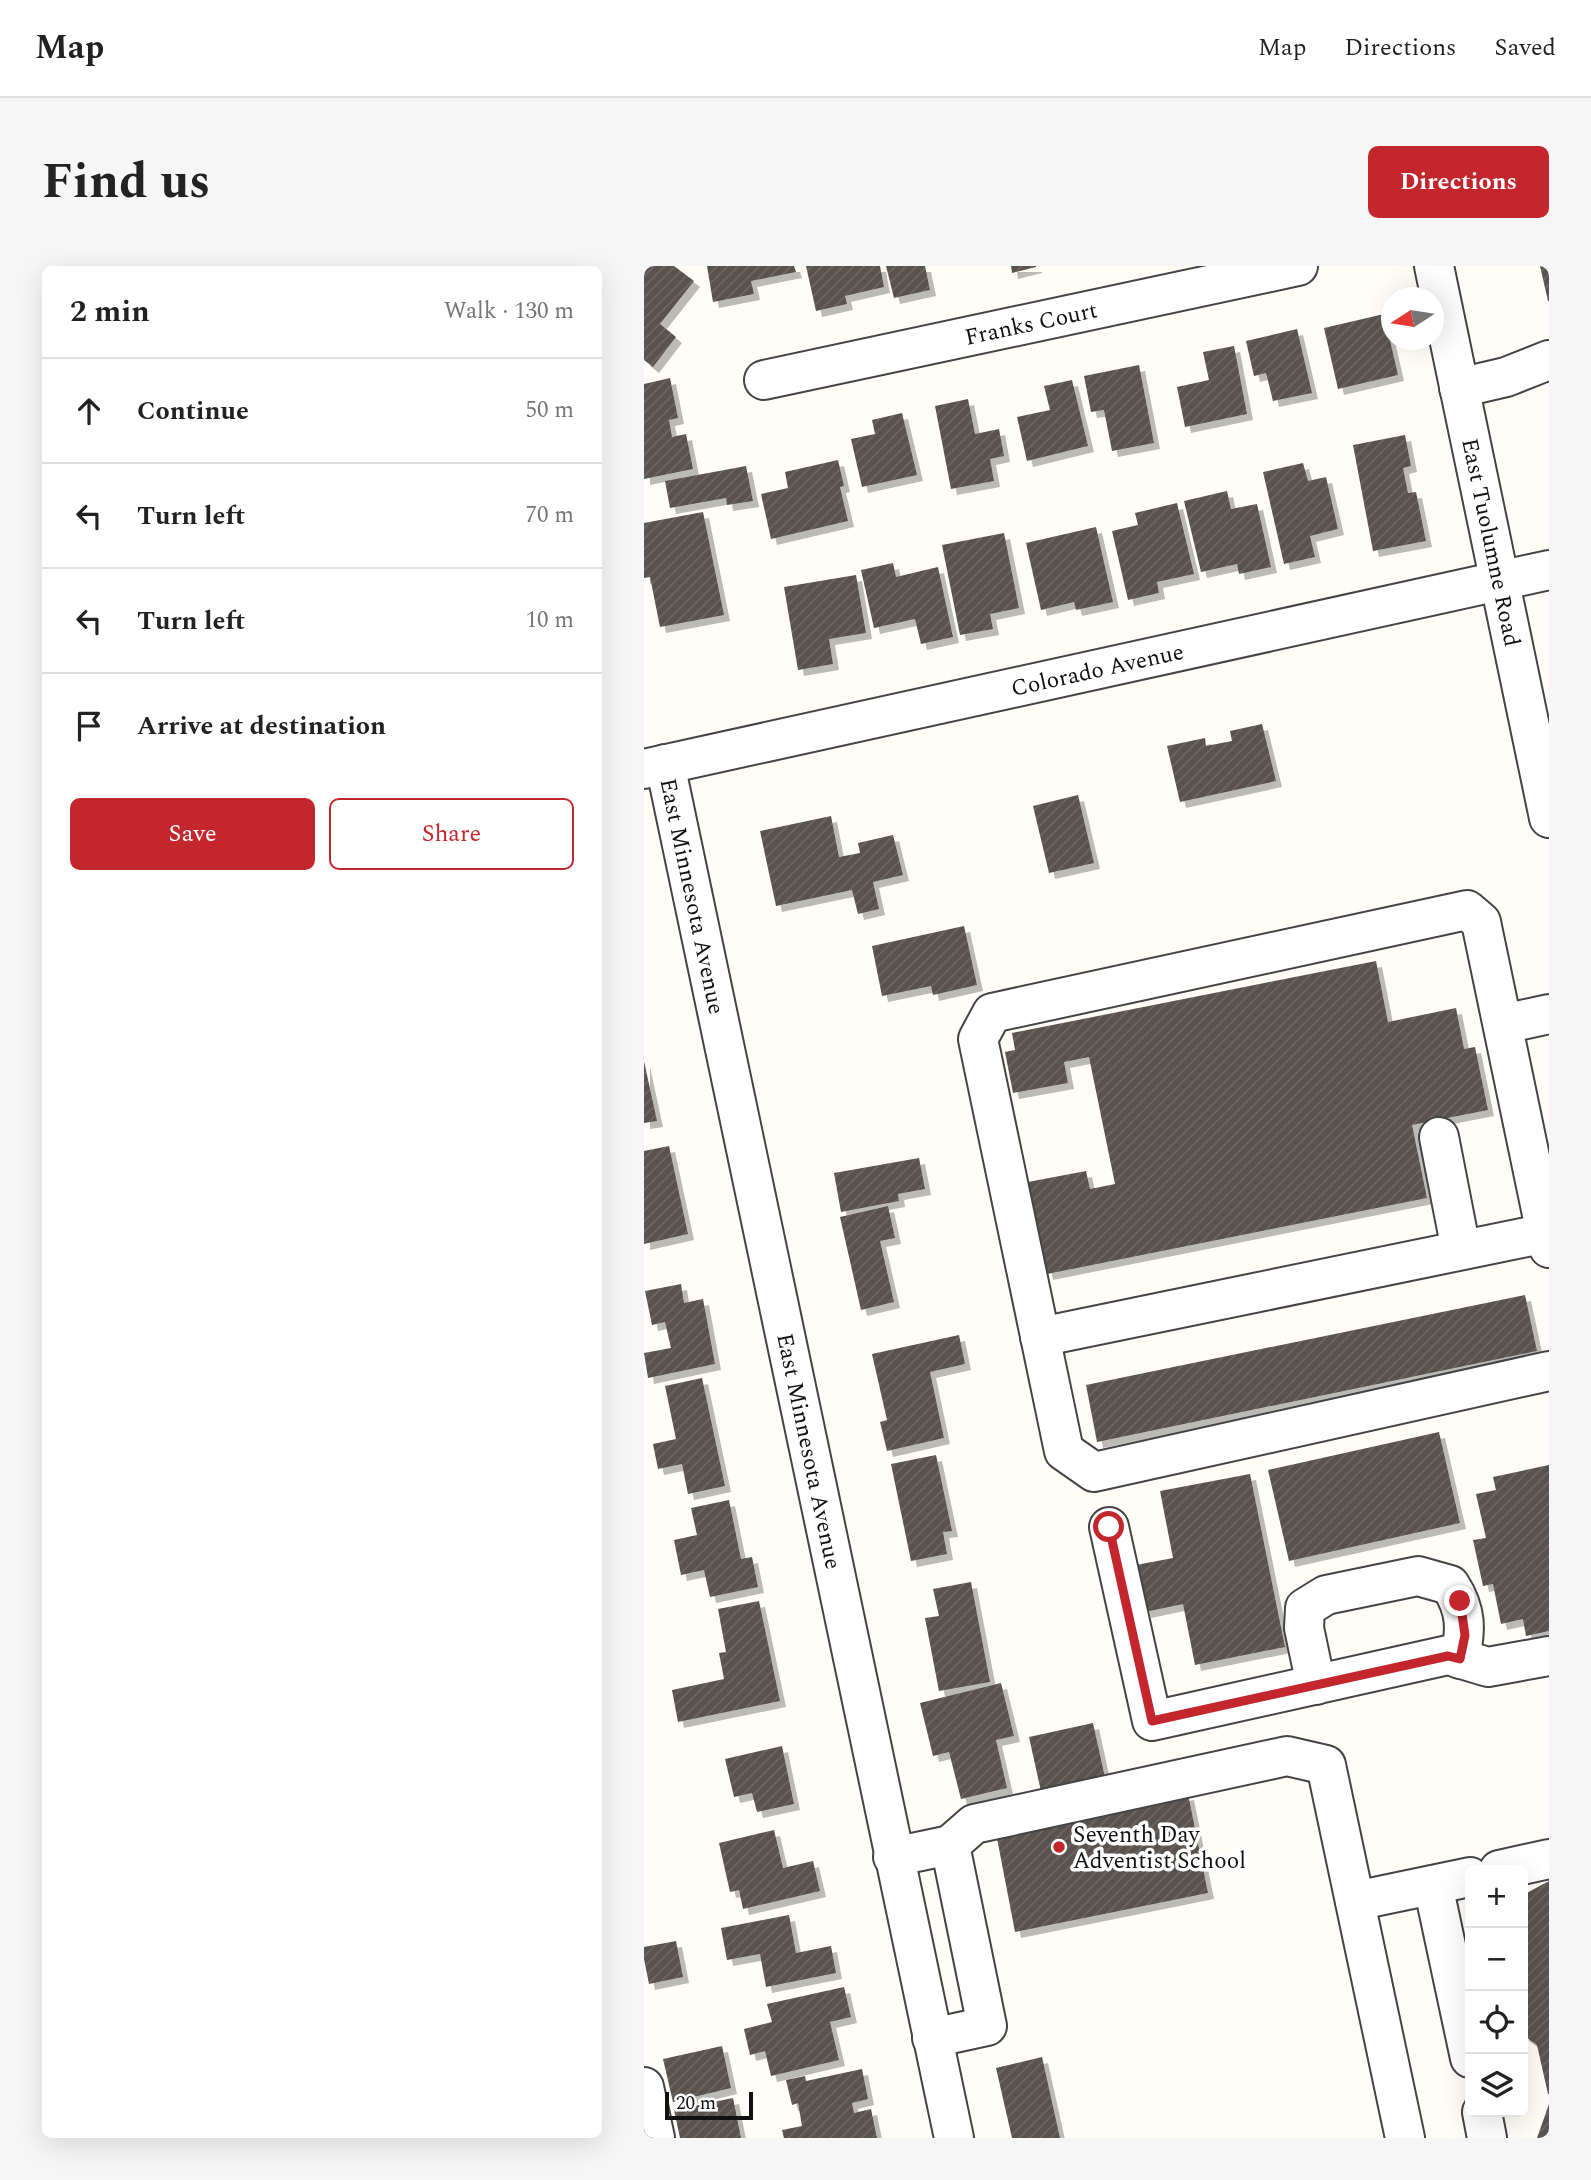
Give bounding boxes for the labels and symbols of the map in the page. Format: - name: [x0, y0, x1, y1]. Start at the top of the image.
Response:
- north arrow: [1381, 287, 1444, 350]
- street label: Franks Court: [962, 293, 1101, 356]
- street label: East Tuolumne Road: [1451, 435, 1529, 650]
- street label: Colorado Avenue: [1008, 635, 1187, 707]
- street label: East Minnesota Avenue: [649, 775, 733, 1018]
- street label: East Minnesota Avenue: [766, 1330, 850, 1573]
- route start: [1093, 1511, 1124, 1542]
- route end: [1444, 1585, 1475, 1616]
- place label: Seventh Day Adventist School: [1073, 1818, 1246, 1879]
- marker: Seventh Day Adventist School: [1051, 1839, 1067, 1855]
- scale bar: [665, 2089, 752, 2121]

